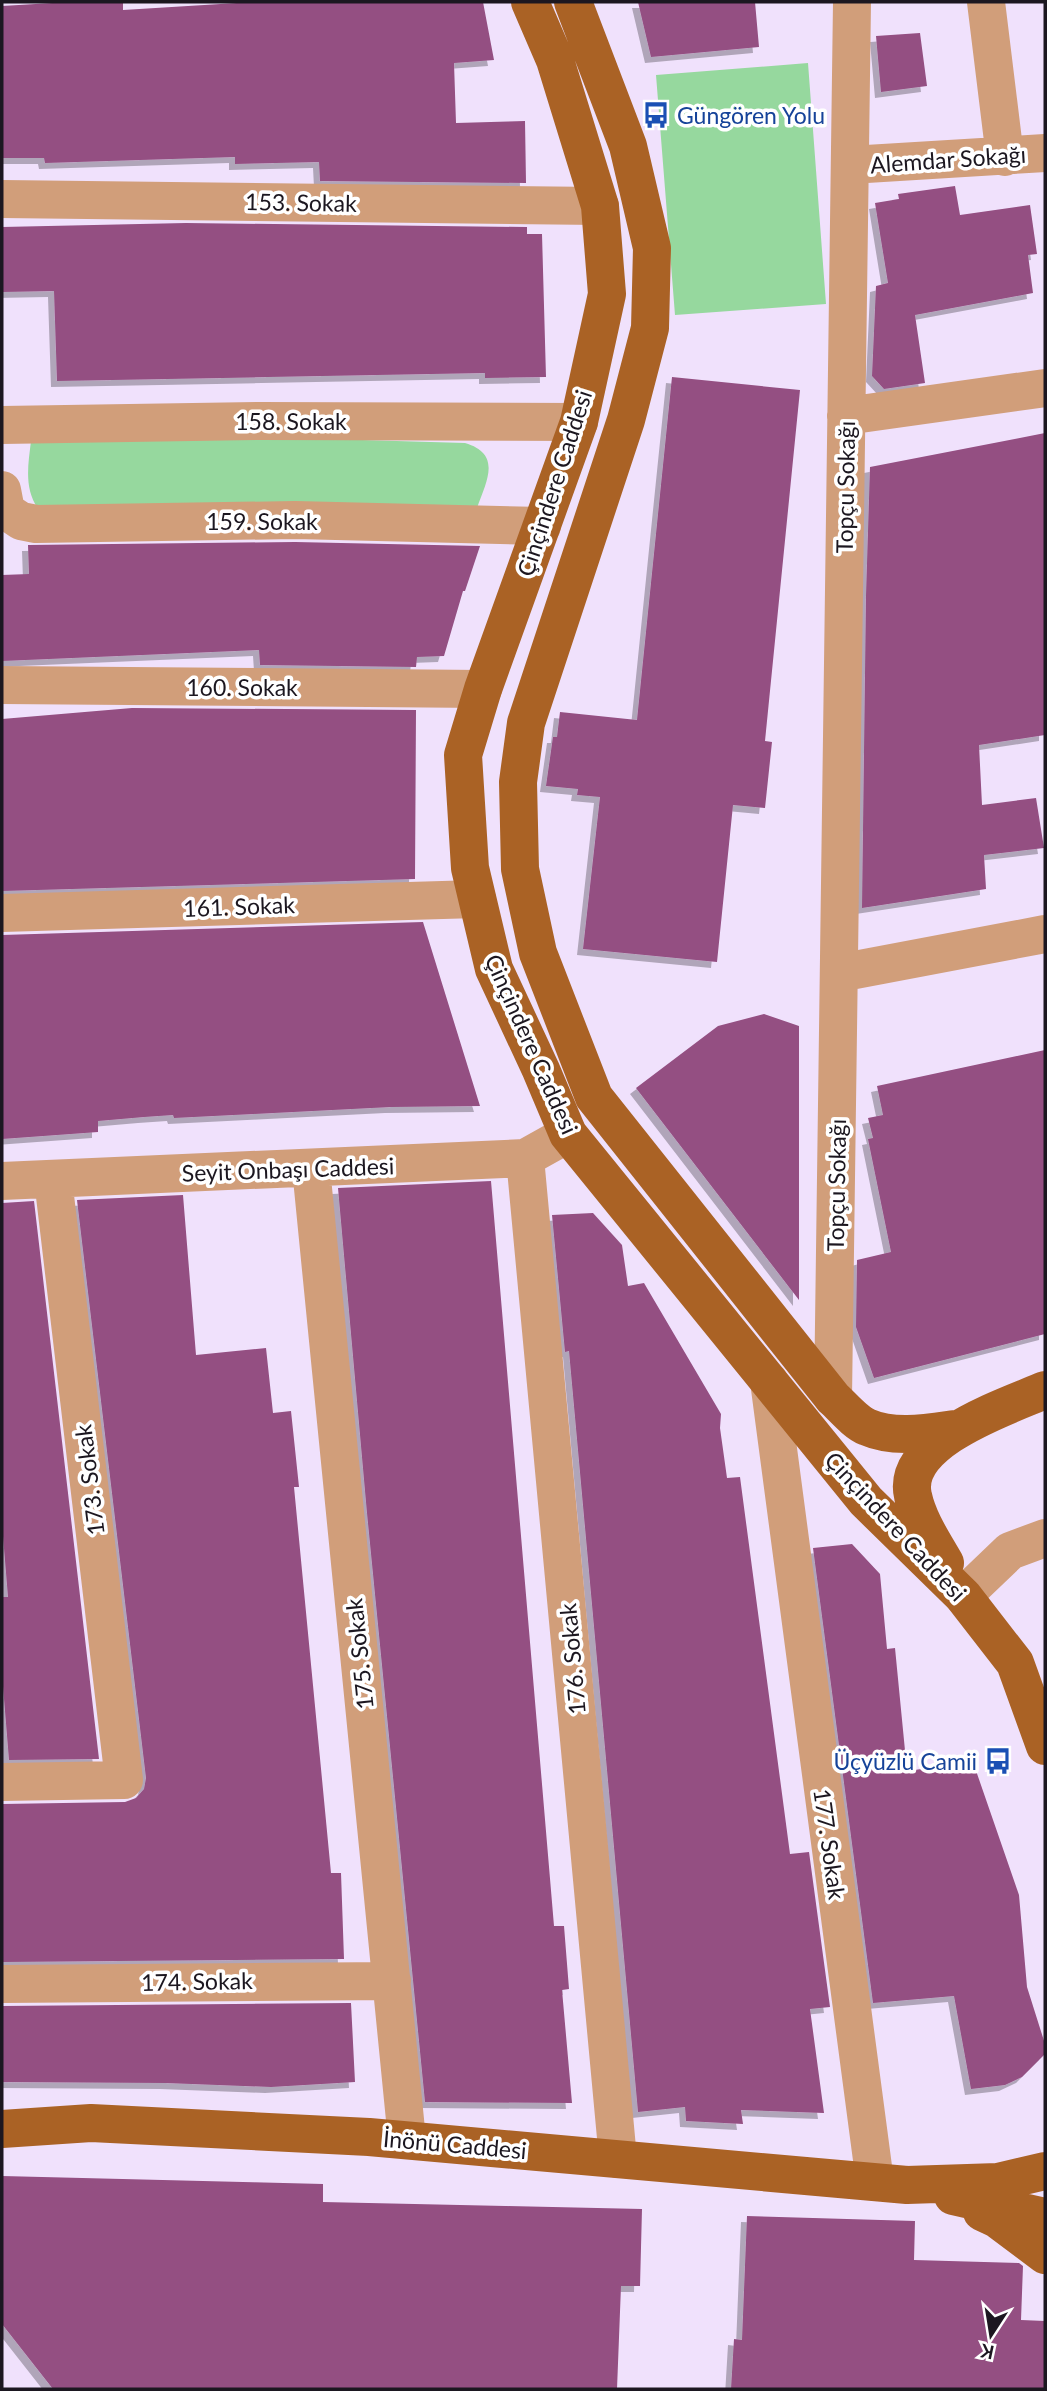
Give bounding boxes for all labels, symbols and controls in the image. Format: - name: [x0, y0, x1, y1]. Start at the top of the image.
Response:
- bus stop icon: Güngören Yolu: [641, 100, 671, 130]
- place label: Güngören Yolu: [677, 101, 825, 129]
- street label: Alemdar Sokağı: [869, 140, 1027, 178]
- street label: 153. Sokak: [245, 187, 357, 217]
- street label: Çinçindere Caddesi: [511, 386, 597, 580]
- street label: 158. Sokak: [235, 407, 347, 435]
- street label: Topçu Sokağı: [830, 421, 860, 553]
- street label: 159. Sokak: [206, 507, 318, 535]
- street label: 160. Sokak: [186, 673, 298, 701]
- street label: 161. Sokak: [183, 890, 296, 922]
- street label: Çinçindere Caddesi: [480, 950, 584, 1138]
- street label: Topçu Sokağı: [821, 1119, 851, 1251]
- street label: Seyit Onbaşı Caddesi: [181, 1151, 395, 1187]
- street label: 173. Sokak: [68, 1423, 110, 1537]
- street label: Çinçindere Caddesi: [820, 1445, 972, 1607]
- street label: 175. Sokak: [339, 1597, 379, 1711]
- street label: 176. Sokak: [553, 1602, 591, 1716]
- bus stop icon: Üçyüzlü Camii: [983, 1746, 1013, 1776]
- place label: Üçyüzlü Camii: [834, 1747, 977, 1775]
- street label: 177. Sokak: [808, 1787, 852, 1902]
- street label: 174. Sokak: [141, 1966, 253, 1996]
- street label: İnönü Caddesi: [382, 2124, 528, 2164]
- north arrow: [956, 2300, 1026, 2370]
- text: K: [978, 2339, 996, 2365]

